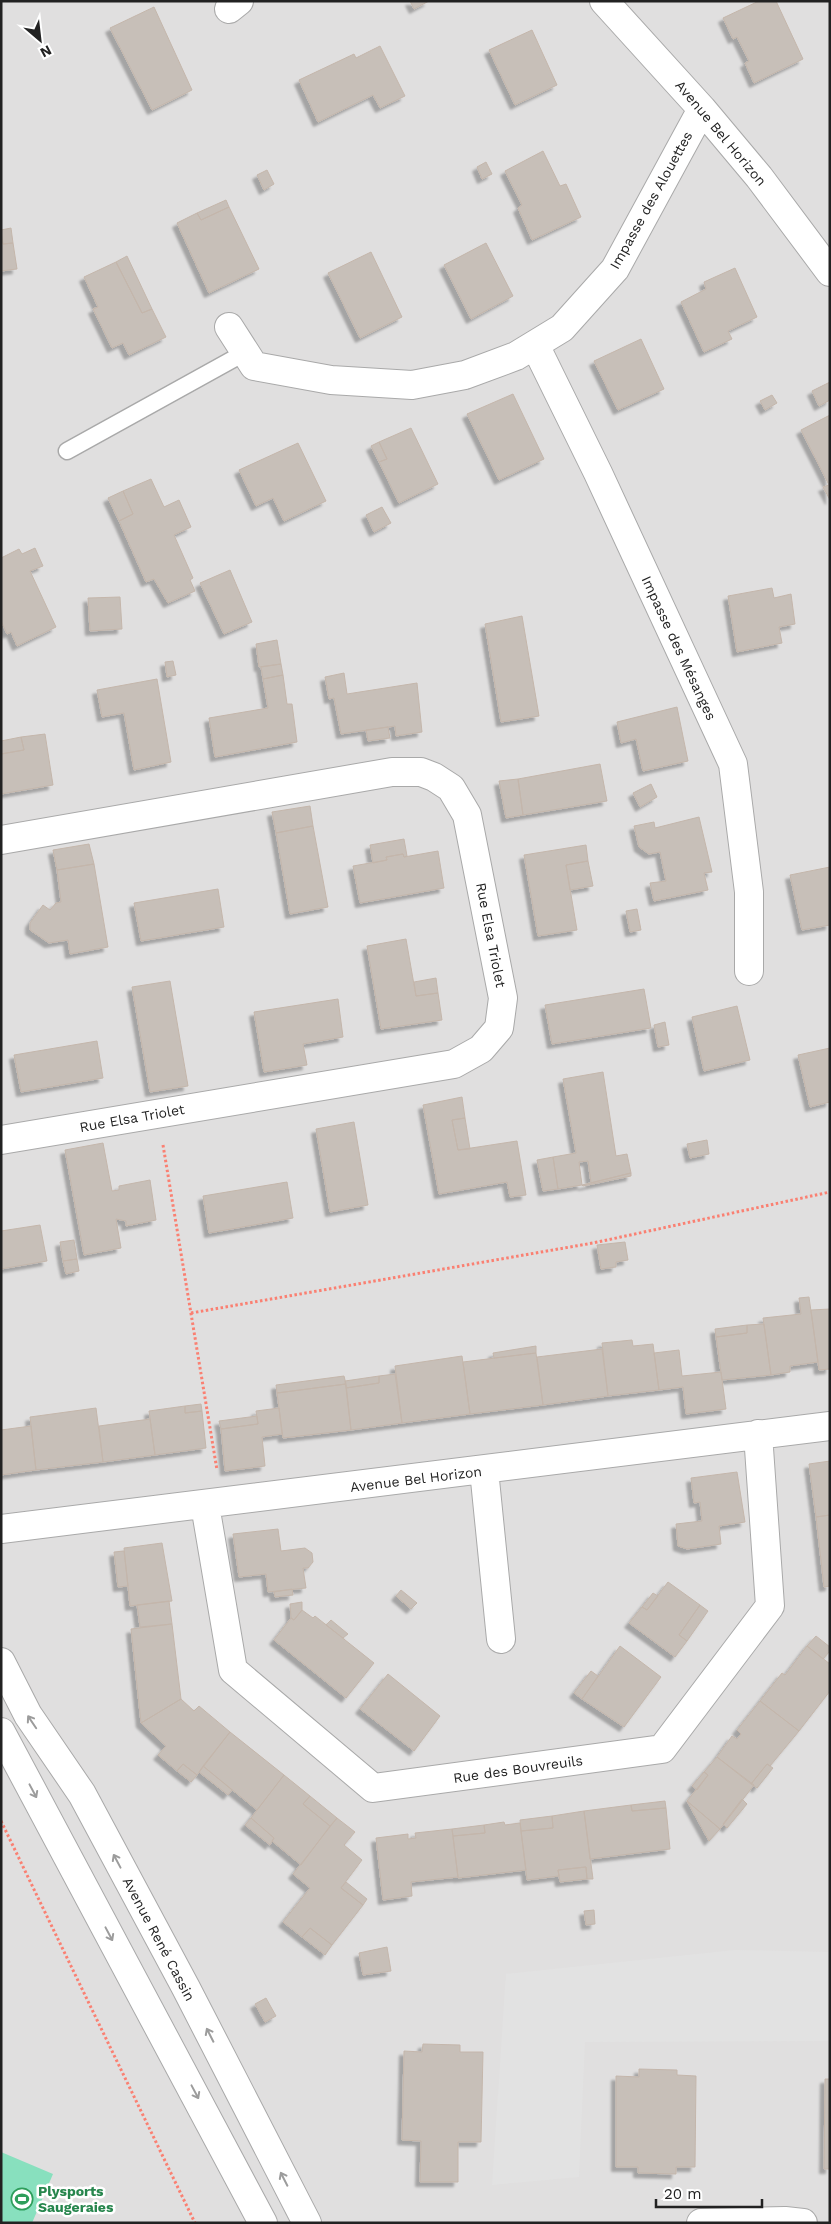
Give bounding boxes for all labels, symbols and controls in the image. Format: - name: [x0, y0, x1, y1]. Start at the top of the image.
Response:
- north arrow: [15, 15, 65, 65]
- text: N: [38, 42, 54, 61]
- street label: Avenue Bel Horizon: [672, 77, 770, 189]
- street label: Impasse des Alouettes: [606, 128, 696, 272]
- street label: Impasse des Mésanges: [638, 573, 720, 723]
- street label: Rue Elsa Triolet: [473, 881, 509, 989]
- street label: Rue Elsa Triolet: [78, 1101, 186, 1135]
- street label: Avenue Bel Horizon: [349, 1463, 483, 1495]
- one-way arrow: [27, 1715, 38, 1729]
- street label: Rue des Bouvreuils: [452, 1752, 584, 1786]
- one-way arrow: [28, 1783, 38, 1797]
- one-way arrow: [112, 1853, 122, 1868]
- street label: Avenue René Cassin: [120, 1874, 198, 2004]
- one-way arrow: [105, 1926, 115, 1940]
- one-way arrow: [205, 2028, 214, 2043]
- one-way arrow: [190, 2085, 200, 2099]
- one-way arrow: [279, 2172, 289, 2187]
- scale bar: [656, 2176, 762, 2208]
- place label: Plysports Saugeraies: [38, 2183, 114, 2215]
- text: 20 m: [664, 2185, 702, 2203]
- sports icon: Plysports Saugeraies: [10, 2187, 34, 2211]

